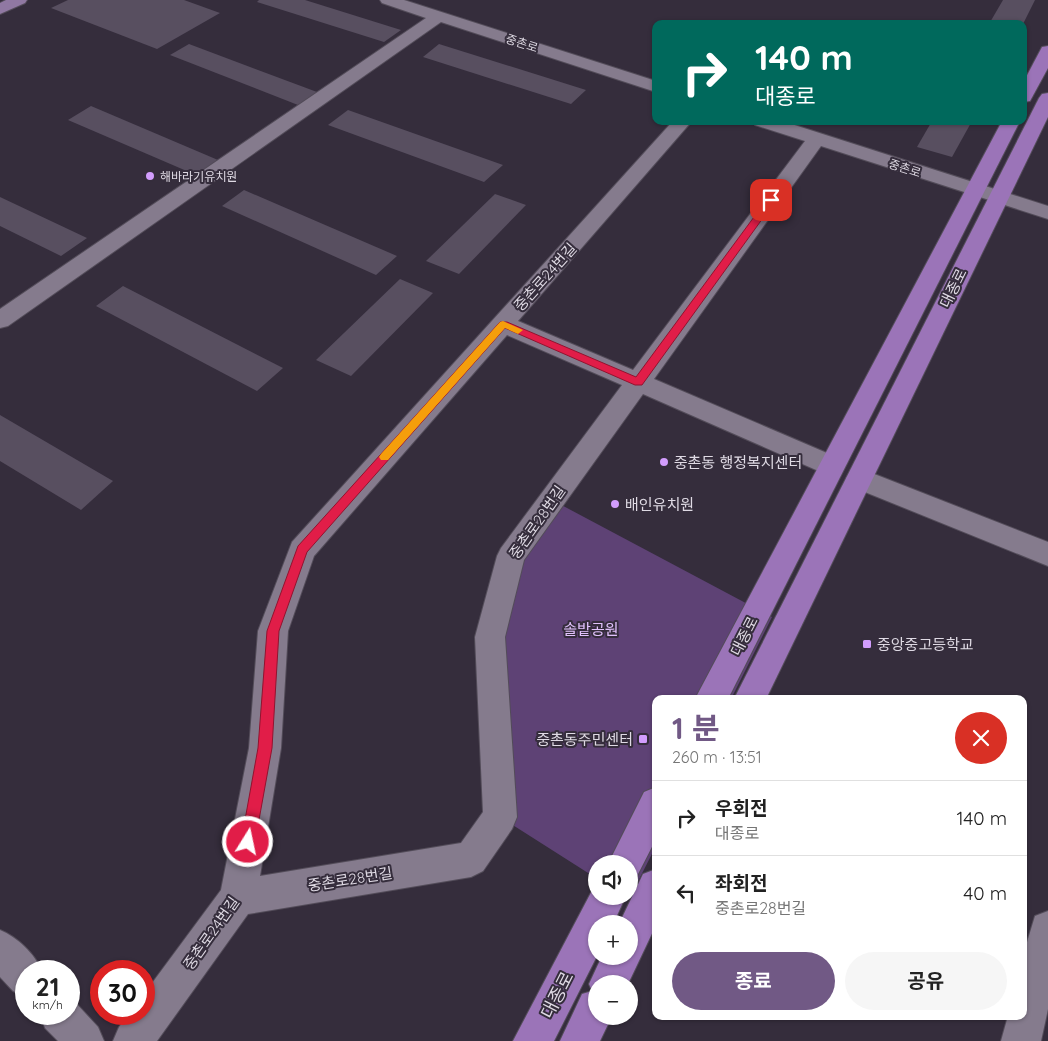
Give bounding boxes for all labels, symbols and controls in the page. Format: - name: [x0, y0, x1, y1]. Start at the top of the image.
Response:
- street label: 중촌로: [504, 31, 540, 55]
- text: 140 m: [755, 35, 853, 79]
- icon: right: [672, 40, 737, 105]
- text: 대종로: [755, 82, 816, 110]
- street label: 중촌로: [887, 156, 923, 180]
- place label: 해바라기유치원: [160, 169, 237, 184]
- marker: 해바라기유치원: [144, 170, 156, 182]
- pin: [750, 179, 792, 221]
- icon: arrive: [757, 186, 785, 214]
- street label: 중촌로24번길: [510, 239, 580, 315]
- street label: 대종로: [935, 265, 971, 311]
- place label: 중촌동 행정복지센터: [674, 453, 802, 472]
- marker: 중촌동 행정복지센터: [658, 456, 670, 468]
- street label: 중촌로28번길: [505, 482, 569, 562]
- place label: 배인유치원: [625, 495, 694, 514]
- marker: 배인유치원: [609, 498, 621, 510]
- street label: 대종로: [726, 613, 762, 659]
- park label: 솔밭공원: [563, 620, 619, 639]
- place label: 중앙중고등학교: [877, 635, 974, 654]
- marker: 중앙중고등학교: [861, 638, 873, 650]
- text: 1 분: [672, 709, 720, 747]
- button: close: [955, 712, 1007, 764]
- place label: 중촌동주민센터: [536, 730, 633, 749]
- marker: 중촌동주민센터: [637, 733, 649, 745]
- text: 260 m · 13:51: [672, 747, 762, 767]
- text: 우회전: [715, 796, 767, 820]
- icon: right: [672, 804, 700, 832]
- text: 140 m: [956, 806, 1007, 830]
- position arrow: [221, 815, 273, 867]
- text: 대종로: [715, 823, 759, 843]
- map controls: [588, 855, 638, 1025]
- button: sound: [588, 855, 638, 905]
- street label: 중촌로28번길: [306, 863, 394, 895]
- text: 좌회전: [715, 871, 767, 895]
- icon: left: [672, 879, 700, 907]
- text: 40 m: [963, 881, 1007, 905]
- street label: 중촌로24번길: [179, 893, 243, 973]
- text: 중촌로28번길: [715, 898, 806, 918]
- button: +: [588, 915, 638, 965]
- button: 종료: [672, 952, 835, 1010]
- button: 공유: [845, 952, 1007, 1010]
- speed limit sign: 30: [90, 960, 155, 1025]
- street label: 대종로: [535, 968, 579, 1022]
- text: 21: [36, 971, 59, 1002]
- button: −: [588, 975, 638, 1025]
- text: km/h: [32, 997, 63, 1012]

